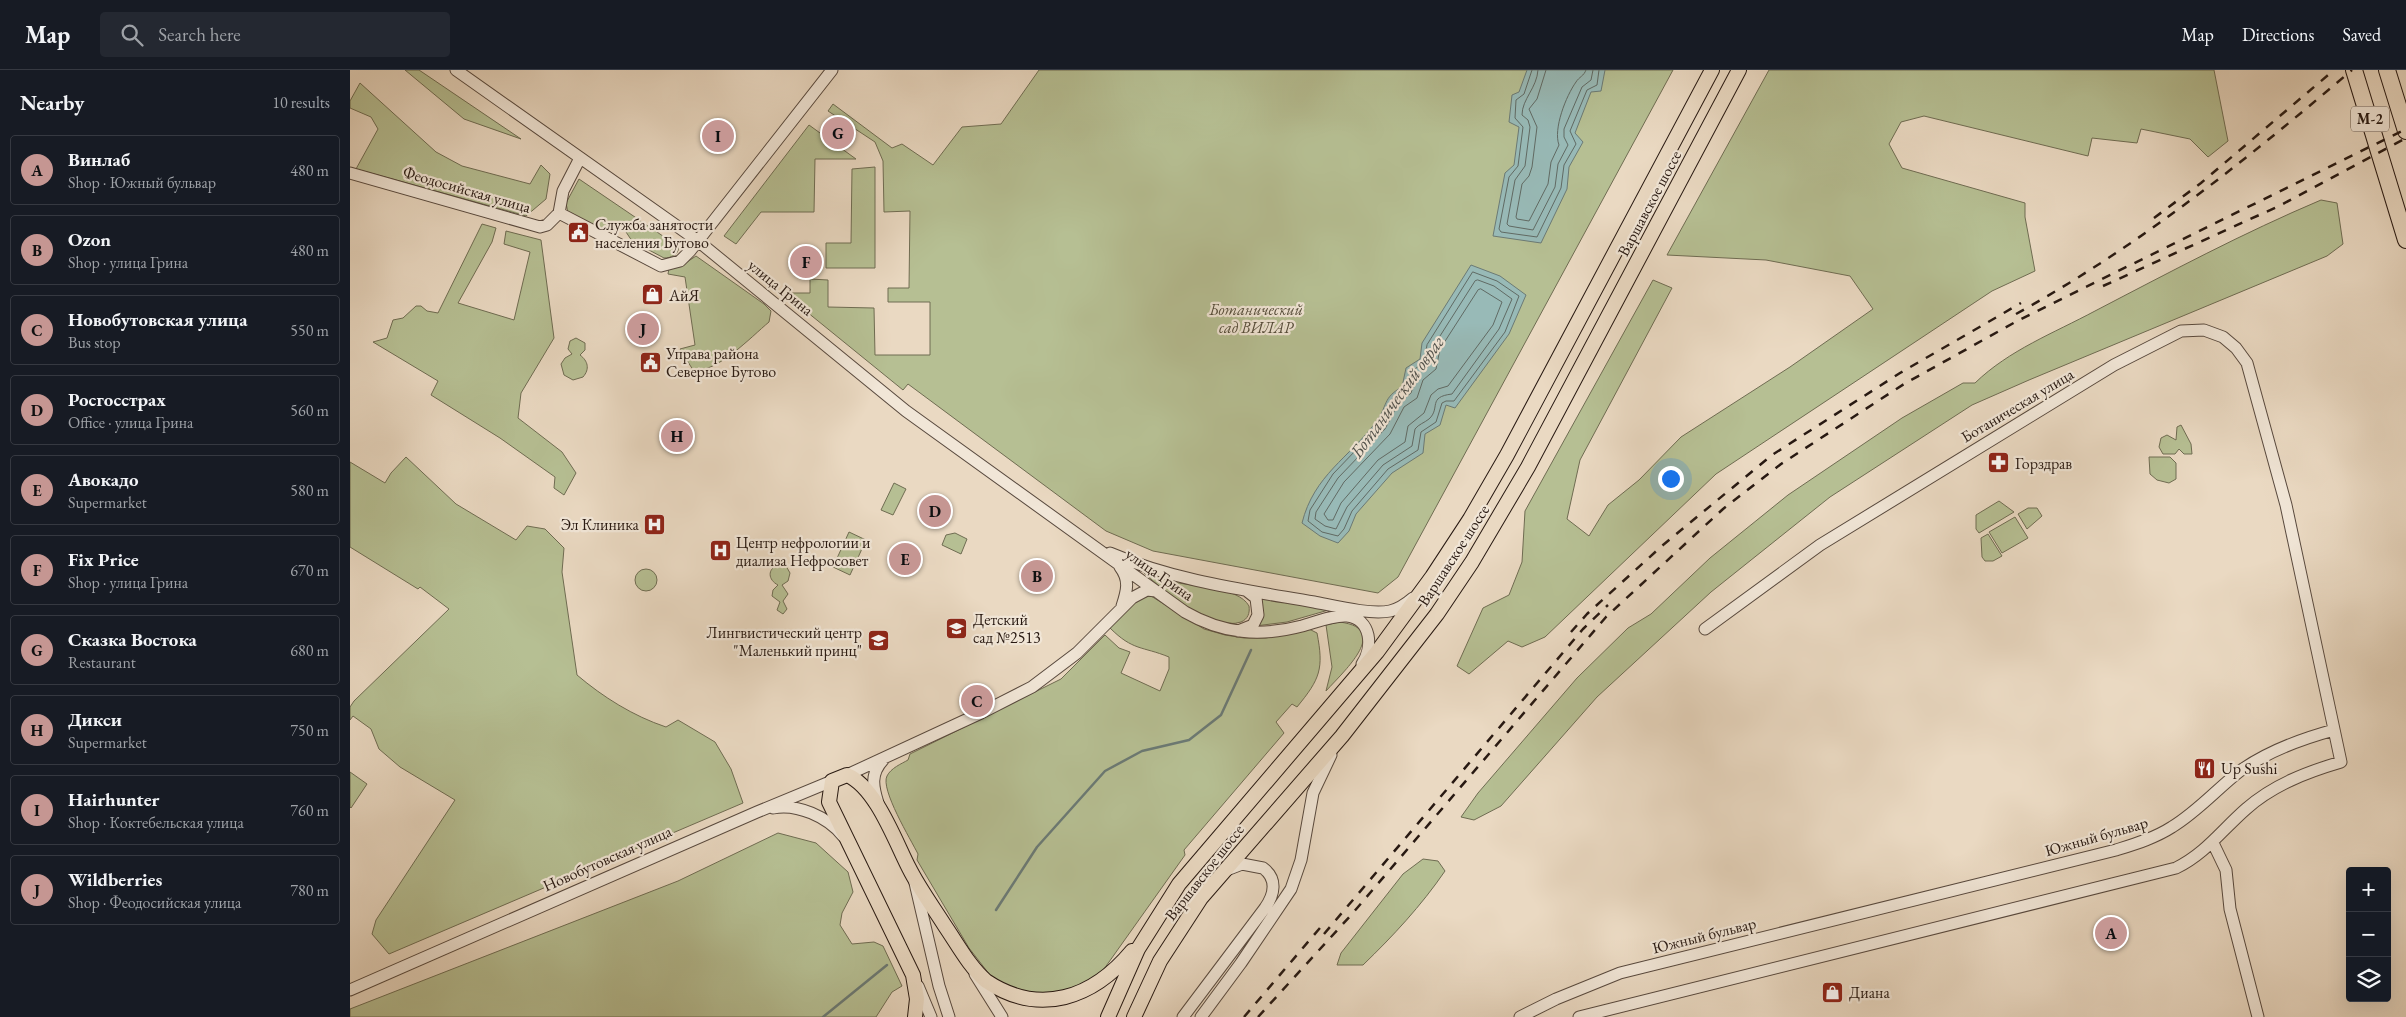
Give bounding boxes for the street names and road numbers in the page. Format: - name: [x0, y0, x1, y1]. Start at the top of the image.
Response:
- road number: М-2: [2351, 106, 2389, 132]
- street label: Варшавское шоссе: [1613, 147, 1686, 260]
- street label: Феодосийская улица: [401, 161, 534, 218]
- street label: улица Грина: [743, 254, 818, 321]
- street label: Ботаническая улица: [1957, 363, 2078, 447]
- street label: Варшавское шоссе: [1413, 501, 1494, 610]
- street label: улица Грина: [1121, 543, 1198, 606]
- street label: Южный бульвар: [2042, 812, 2150, 861]
- street label: Новобутовская улица: [540, 820, 675, 896]
- street label: Варшавское шоссе: [1160, 820, 1249, 925]
- street label: Южный бульвар: [1650, 912, 1758, 959]

